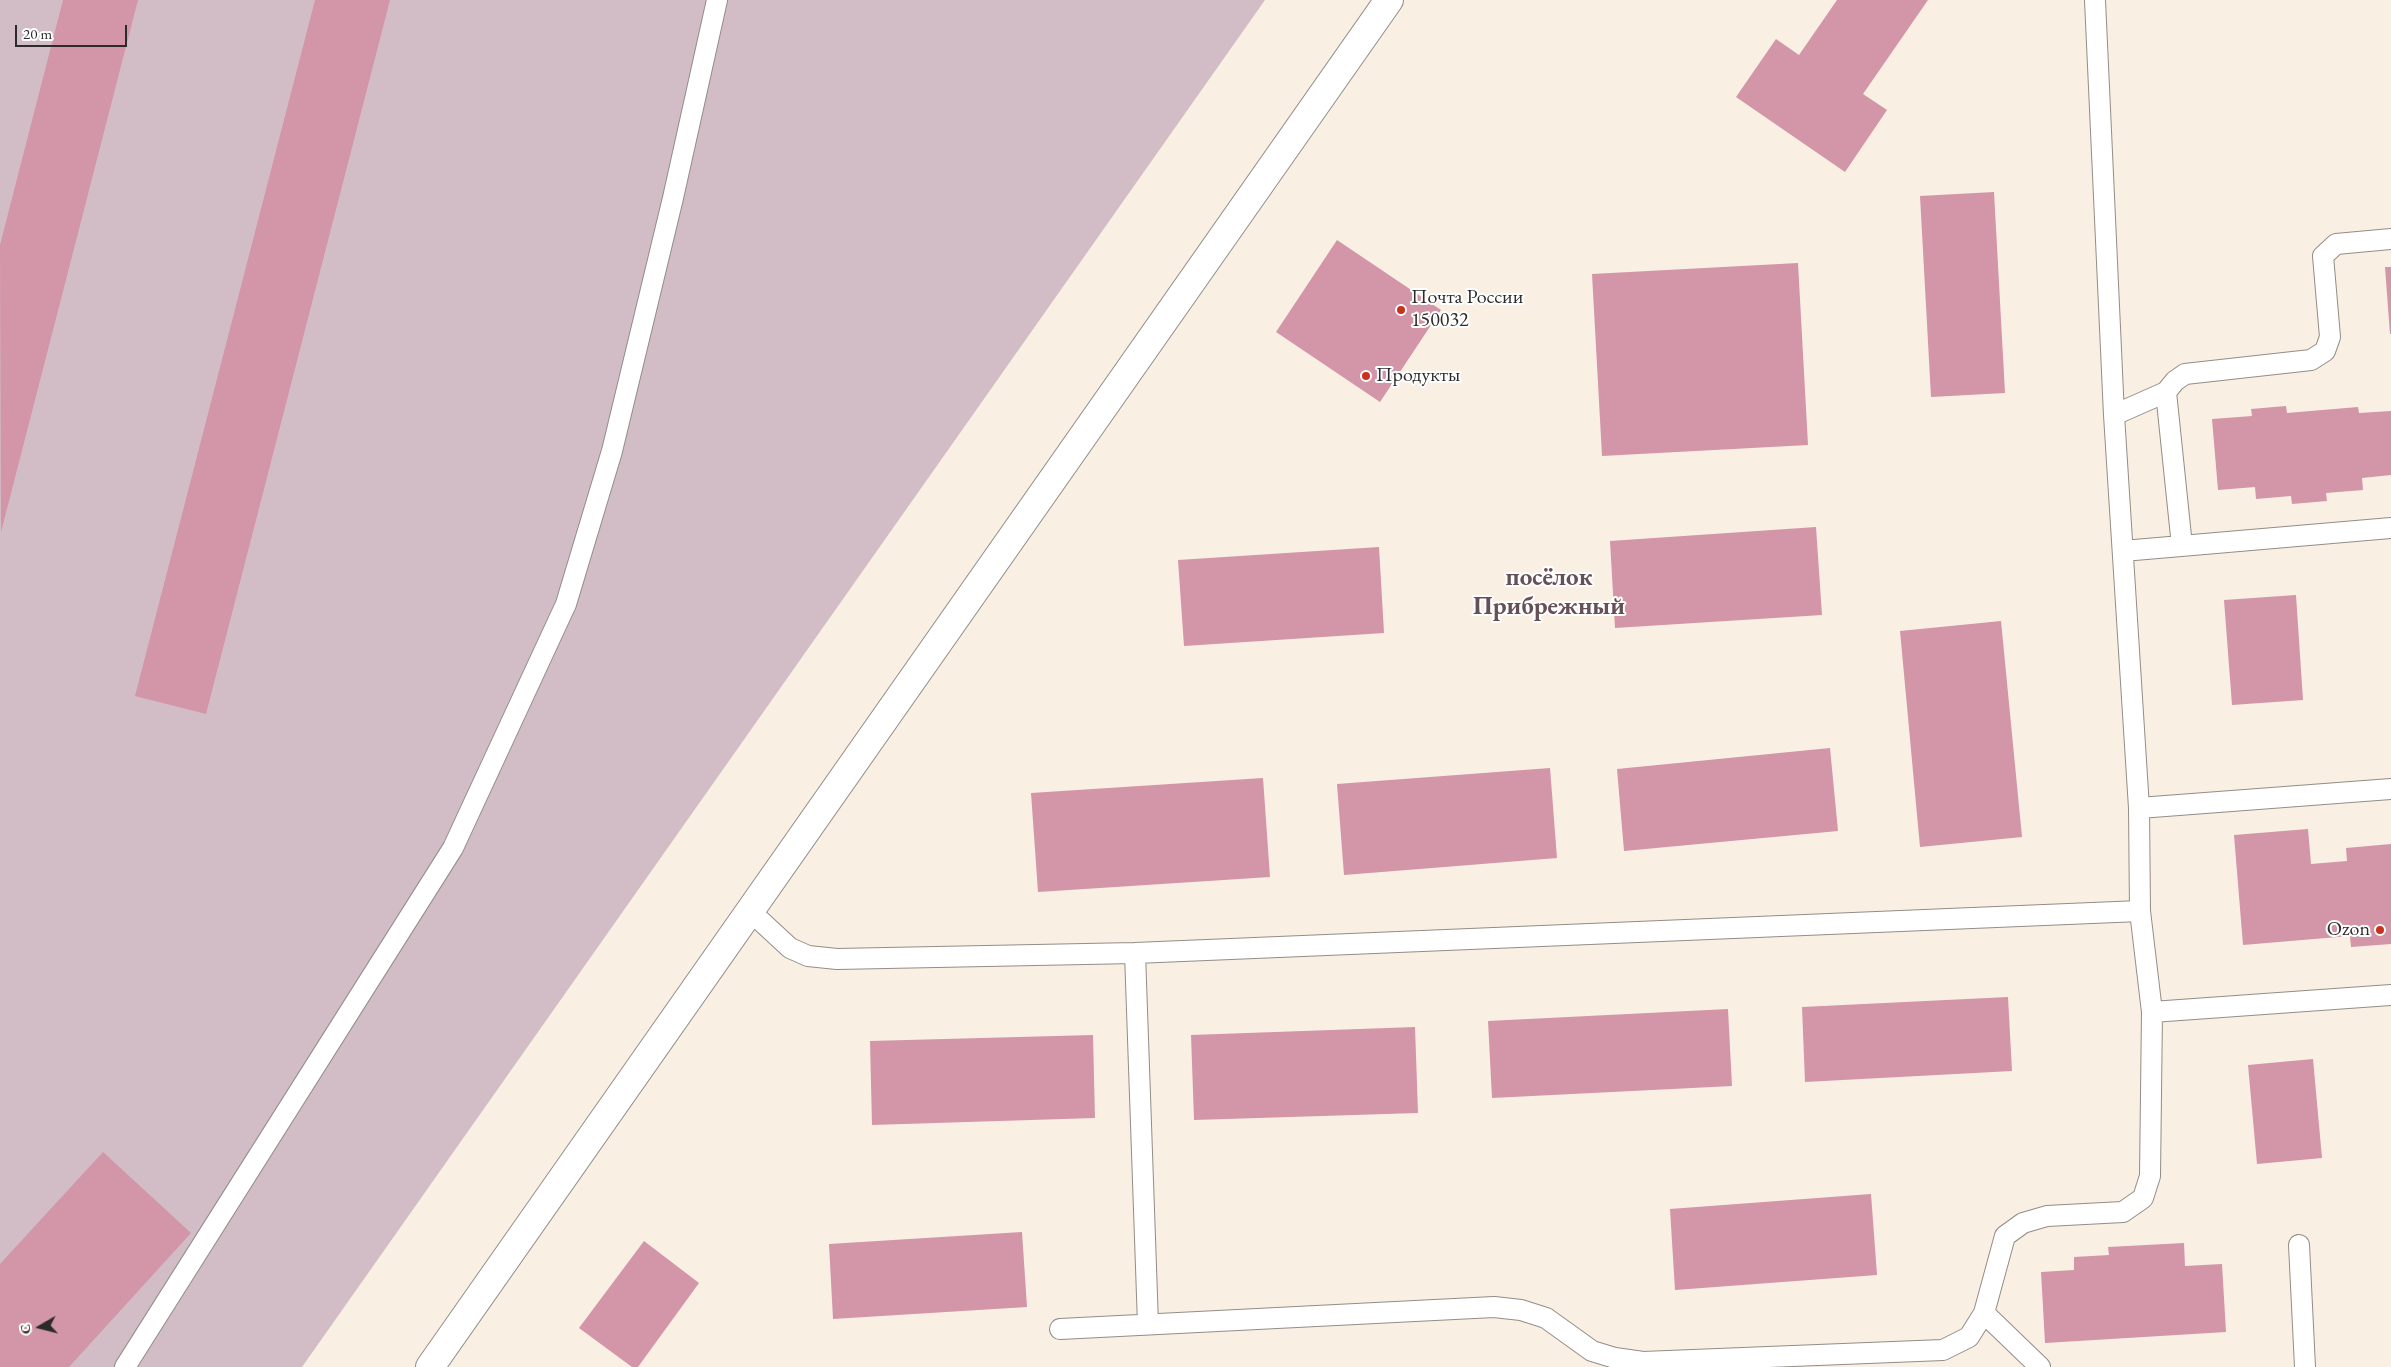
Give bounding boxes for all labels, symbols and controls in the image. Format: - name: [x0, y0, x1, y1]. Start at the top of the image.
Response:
- scale bar: [18, 15, 130, 47]
- text: 20 m: [23, 24, 52, 43]
- place label: Почта России 150032: [1411, 286, 1523, 333]
- marker: Почта России 150032: [1395, 304, 1407, 316]
- place label: Продукты: [1376, 364, 1460, 388]
- marker: Продукты: [1360, 370, 1372, 382]
- district label: посёлок Прибрежный: [1473, 563, 1625, 622]
- place label: Ozon: [2327, 918, 2370, 942]
- marker: Ozon: [2374, 924, 2386, 936]
- north arrow: [15, 1302, 65, 1352]
- text: С: [16, 1323, 35, 1335]

